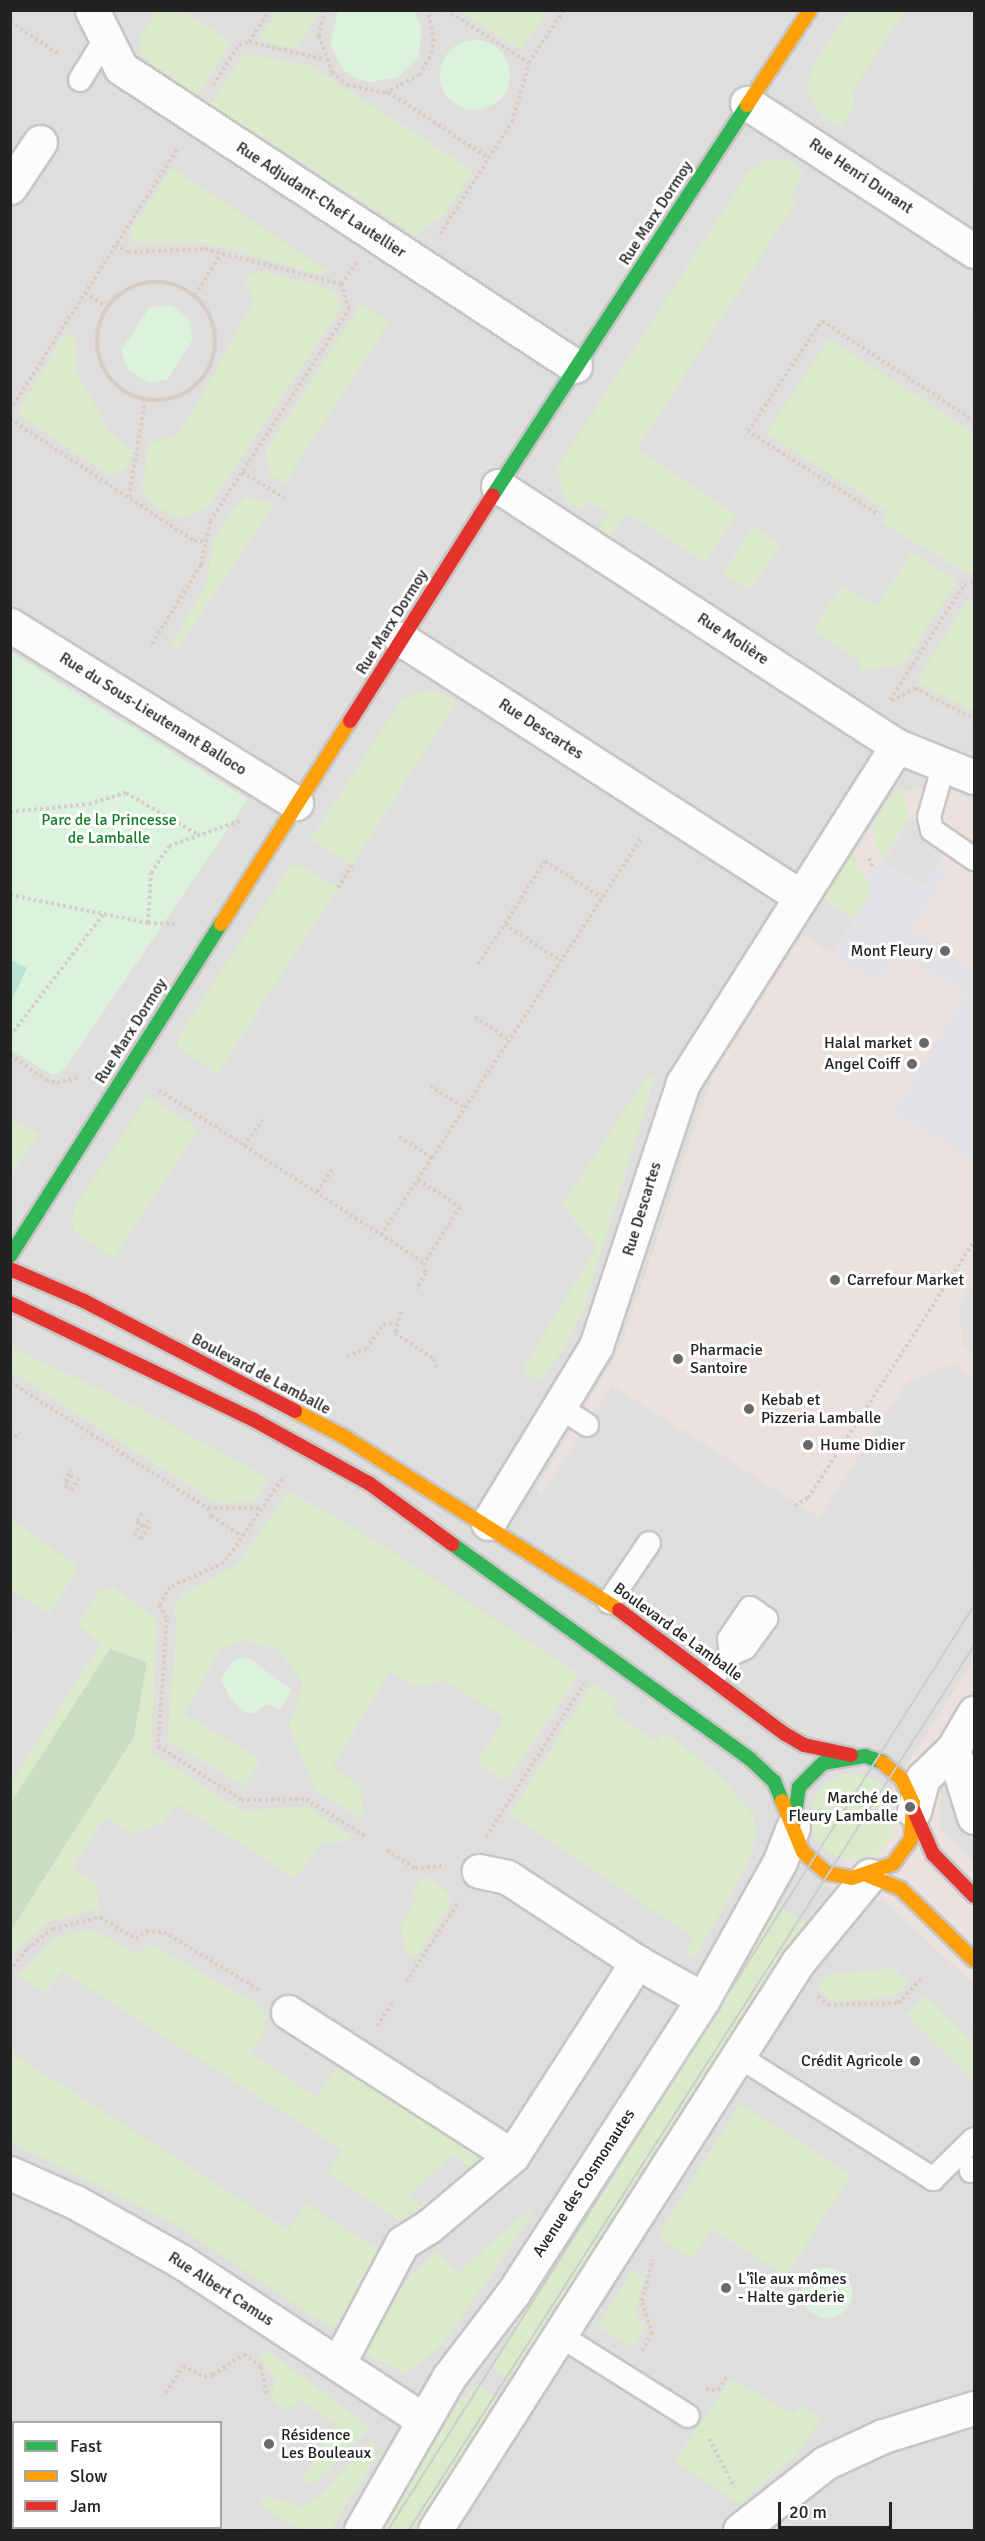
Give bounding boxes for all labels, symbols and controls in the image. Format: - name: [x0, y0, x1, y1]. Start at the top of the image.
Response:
- street label: Rue Henri Dunant: [805, 134, 917, 218]
- street label: Rue Adjudant-Chef Lautellier: [233, 138, 409, 262]
- street label: Rue Marx Dormoy: [615, 157, 697, 269]
- street label: Rue Marx Dormoy: [352, 566, 432, 678]
- street label: Rue Molière: [694, 609, 772, 669]
- street label: Rue du Sous-Lieutenant Balloco: [56, 648, 250, 780]
- street label: Rue Descartes: [495, 694, 587, 764]
- park label: Parc de la Princesse de Lamballe: [41, 810, 177, 848]
- place label: Mont Fleury: [850, 941, 933, 961]
- marker: Mont Fleury: [938, 944, 952, 958]
- street label: Rue Marx Dormoy: [91, 975, 171, 1087]
- place label: Halal market: [824, 1033, 912, 1053]
- marker: Halal market: [917, 1036, 931, 1050]
- place label: Angel Coiff: [824, 1054, 900, 1074]
- marker: Angel Coiff: [905, 1057, 919, 1071]
- street label: Rue Descartes: [619, 1160, 665, 1258]
- place label: Carrefour Market: [847, 1270, 964, 1290]
- marker: Carrefour Market: [828, 1273, 842, 1287]
- street label: Boulevard de Lamballe: [188, 1329, 334, 1419]
- place label: Pharmacie Santoire: [690, 1340, 763, 1378]
- marker: Pharmacie Santoire: [671, 1352, 685, 1366]
- place label: Kebab et Pizzeria Lamballe: [761, 1390, 881, 1428]
- marker: Kebab et Pizzeria Lamballe: [742, 1402, 756, 1416]
- place label: Hume Didier: [820, 1435, 905, 1455]
- marker: Hume Didier: [801, 1438, 815, 1452]
- street label: Boulevard de Lamballe: [610, 1579, 746, 1685]
- place label: Marché de Fleury Lamballe: [788, 1788, 898, 1826]
- marker: Marché de Fleury Lamballe: [903, 1800, 917, 1814]
- place label: Crédit Agricole: [801, 2051, 903, 2071]
- marker: Crédit Agricole: [908, 2054, 922, 2068]
- street label: Avenue des Cosmonautes: [529, 2105, 639, 2261]
- street label: Rue Albert Camus: [165, 2248, 277, 2330]
- place label: L'île aux mômes - Halte garderie: [738, 2269, 846, 2307]
- marker: L'île aux mômes - Halte garderie: [719, 2281, 733, 2295]
- legend: [12, 2421, 222, 2529]
- place label: Résidence Les Bouleaux: [281, 2425, 371, 2463]
- text: Fast: [70, 2435, 102, 2457]
- marker: Résidence Les Bouleaux: [262, 2437, 276, 2451]
- text: Slow: [70, 2465, 107, 2487]
- scale bar: [781, 2490, 895, 2528]
- text: Jam: [70, 2495, 101, 2517]
- text: 20 m: [789, 2501, 827, 2523]

